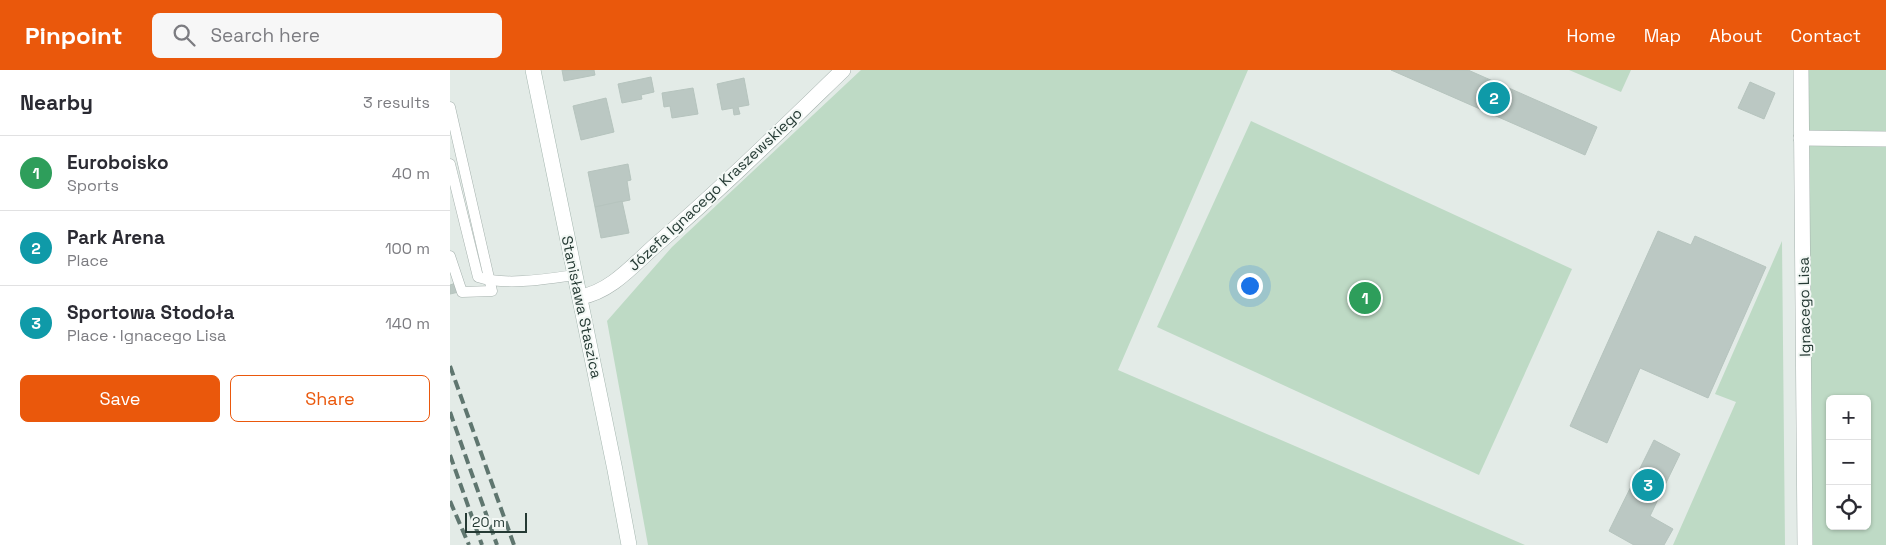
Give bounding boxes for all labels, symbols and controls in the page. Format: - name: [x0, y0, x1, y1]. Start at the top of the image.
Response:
- search box: [152, 13, 502, 58]
- text: Pinpoint: [25, 20, 122, 51]
- icon: search: [170, 21, 198, 49]
- text: Search here: [210, 23, 320, 48]
- text: Home: [1567, 24, 1616, 47]
- text: Map: [1644, 24, 1681, 47]
- text: About: [1709, 24, 1763, 47]
- text: Contact: [1791, 24, 1861, 47]
- pin: 2: [1478, 79, 1510, 117]
- text: Nearby: [20, 89, 93, 116]
- text: 3 results: [363, 92, 430, 113]
- street label: Józefa Ignacego Kraszewskiego: [624, 103, 806, 275]
- text: Euroboisko: [67, 150, 169, 175]
- text: 1: [32, 163, 40, 184]
- text: 40 m: [392, 163, 430, 184]
- text: Sports: [67, 175, 119, 196]
- text: Park Arena: [67, 225, 165, 250]
- street label: Stanisława Staszica: [558, 234, 606, 380]
- text: 2: [31, 238, 41, 259]
- text: 100 m: [385, 238, 430, 259]
- text: Place: [67, 250, 109, 271]
- street label: Ignacego Lisa: [1794, 257, 1814, 357]
- your location: [1237, 273, 1263, 299]
- pin: 1: [1349, 279, 1381, 317]
- text: Sportowa Stodoła: [67, 300, 235, 325]
- text: 3: [31, 313, 41, 334]
- text: 140 m: [385, 313, 430, 334]
- text: Place · Ignacego Lisa: [67, 325, 226, 346]
- button: Save: [20, 375, 220, 422]
- button: Share: [230, 375, 430, 422]
- map controls: [1826, 395, 1871, 530]
- button: +: [1826, 395, 1871, 440]
- button: −: [1826, 440, 1871, 485]
- pin: 3: [1632, 466, 1664, 504]
- button: locate: [1826, 485, 1871, 530]
- scale bar: [465, 510, 528, 533]
- text: 20 m: [472, 513, 505, 531]

